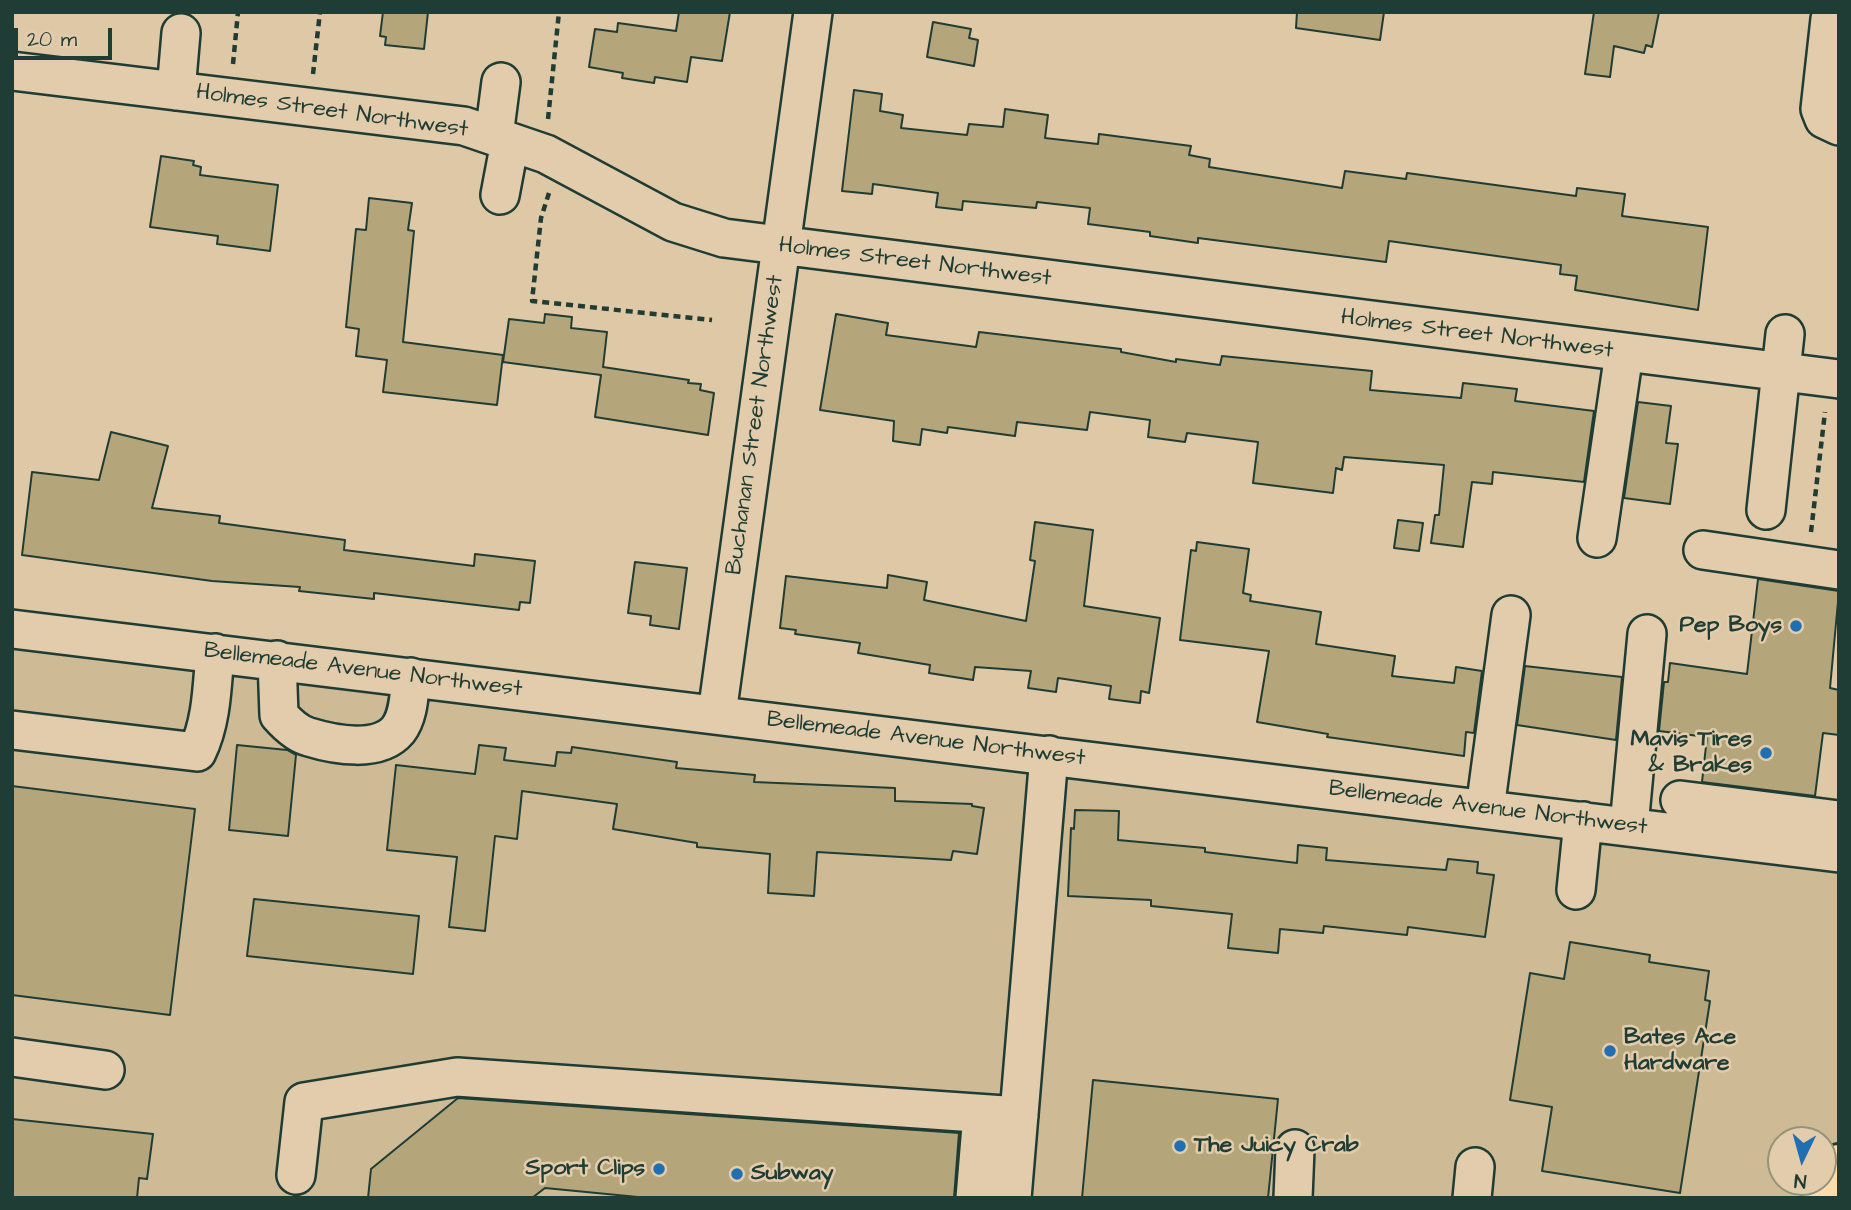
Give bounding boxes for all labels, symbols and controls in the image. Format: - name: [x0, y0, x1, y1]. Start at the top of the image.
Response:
- scale bar: [18, 14, 116, 58]
- text: 20 m: [27, 25, 77, 54]
- street label: Holmes Street Northwest: [194, 79, 470, 145]
- street label: Holmes Street Northwest: [777, 233, 1053, 293]
- street label: Buchanan Street Northwest: [721, 273, 791, 577]
- street label: Holmes Street Northwest: [1339, 305, 1615, 365]
- place label: Pep Boys: [1679, 612, 1782, 640]
- marker: Pep Boys: [1788, 618, 1804, 634]
- street label: Bellemeade Avenue Northwest: [202, 638, 524, 704]
- street label: Bellemeade Avenue Northwest: [765, 707, 1087, 773]
- place label: Mavis Tires & Brakes: [1631, 726, 1752, 780]
- marker: Mavis Tires & Brakes: [1758, 745, 1774, 761]
- street label: Bellemeade Avenue Northwest: [1327, 776, 1649, 842]
- place label: Bates Ace Hardware: [1624, 1024, 1736, 1078]
- marker: Bates Ace Hardware: [1602, 1043, 1618, 1059]
- north arrow: [1767, 1126, 1837, 1196]
- place label: The Juicy Crab: [1194, 1132, 1359, 1160]
- marker: The Juicy Crab: [1172, 1138, 1188, 1154]
- place label: Sport Clips: [526, 1155, 645, 1183]
- place label: Subway: [751, 1160, 833, 1188]
- marker: Sport Clips: [651, 1161, 667, 1177]
- marker: Subway: [729, 1166, 745, 1182]
- text: N: [1793, 1166, 1807, 1194]

